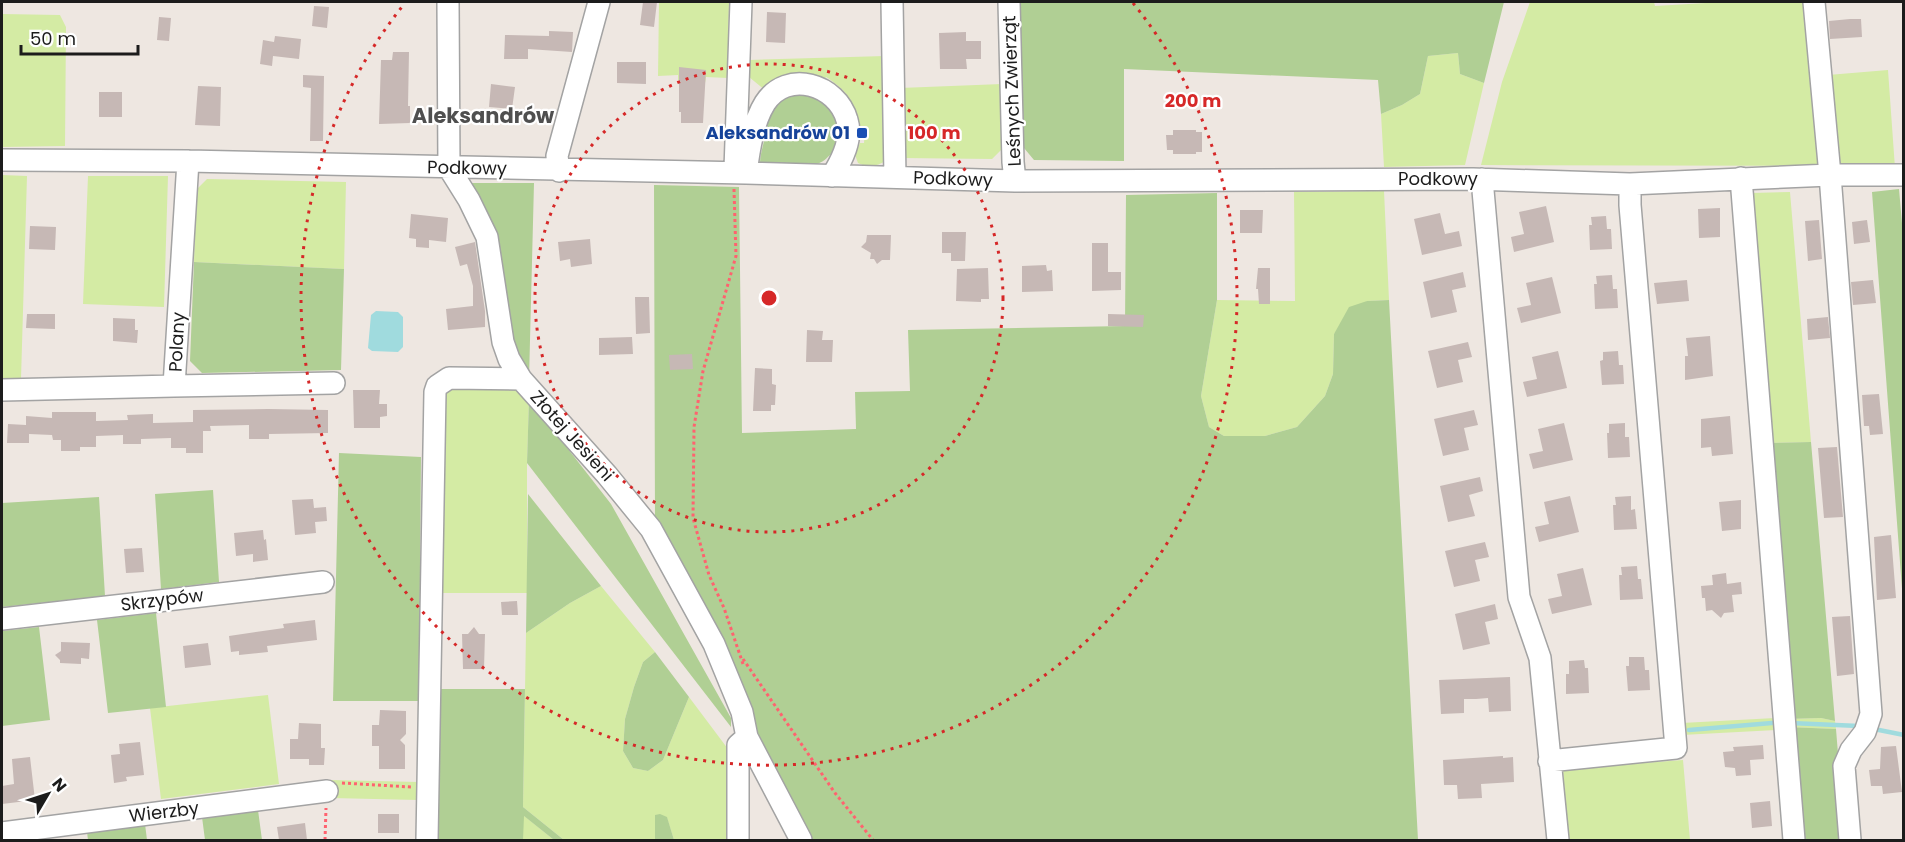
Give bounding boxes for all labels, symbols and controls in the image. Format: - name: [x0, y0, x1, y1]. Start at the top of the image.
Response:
- street label: Leśnych Zwierząt: [996, 15, 1027, 167]
- scale bar: [21, 18, 138, 56]
- text: 50 m: [30, 26, 76, 51]
- text: 200 m: [1165, 88, 1221, 113]
- district label: Aleksandrów: [412, 101, 555, 130]
- place label: Aleksandrów 01: [706, 120, 850, 145]
- text: 100 m: [907, 120, 961, 145]
- marker: Aleksandrów 01: [855, 126, 869, 140]
- street label: Podkowy: [427, 154, 507, 181]
- street label: Podkowy: [913, 165, 993, 192]
- street label: Podkowy: [1398, 166, 1478, 191]
- centre of rings: [759, 288, 779, 308]
- street label: Polany: [162, 311, 191, 373]
- street label: Złotej Jesieni: [525, 385, 620, 487]
- street label: Skrzypów: [119, 582, 205, 617]
- north arrow: [18, 764, 78, 824]
- text: N: [47, 773, 72, 797]
- street label: Wierzby: [127, 795, 200, 828]

